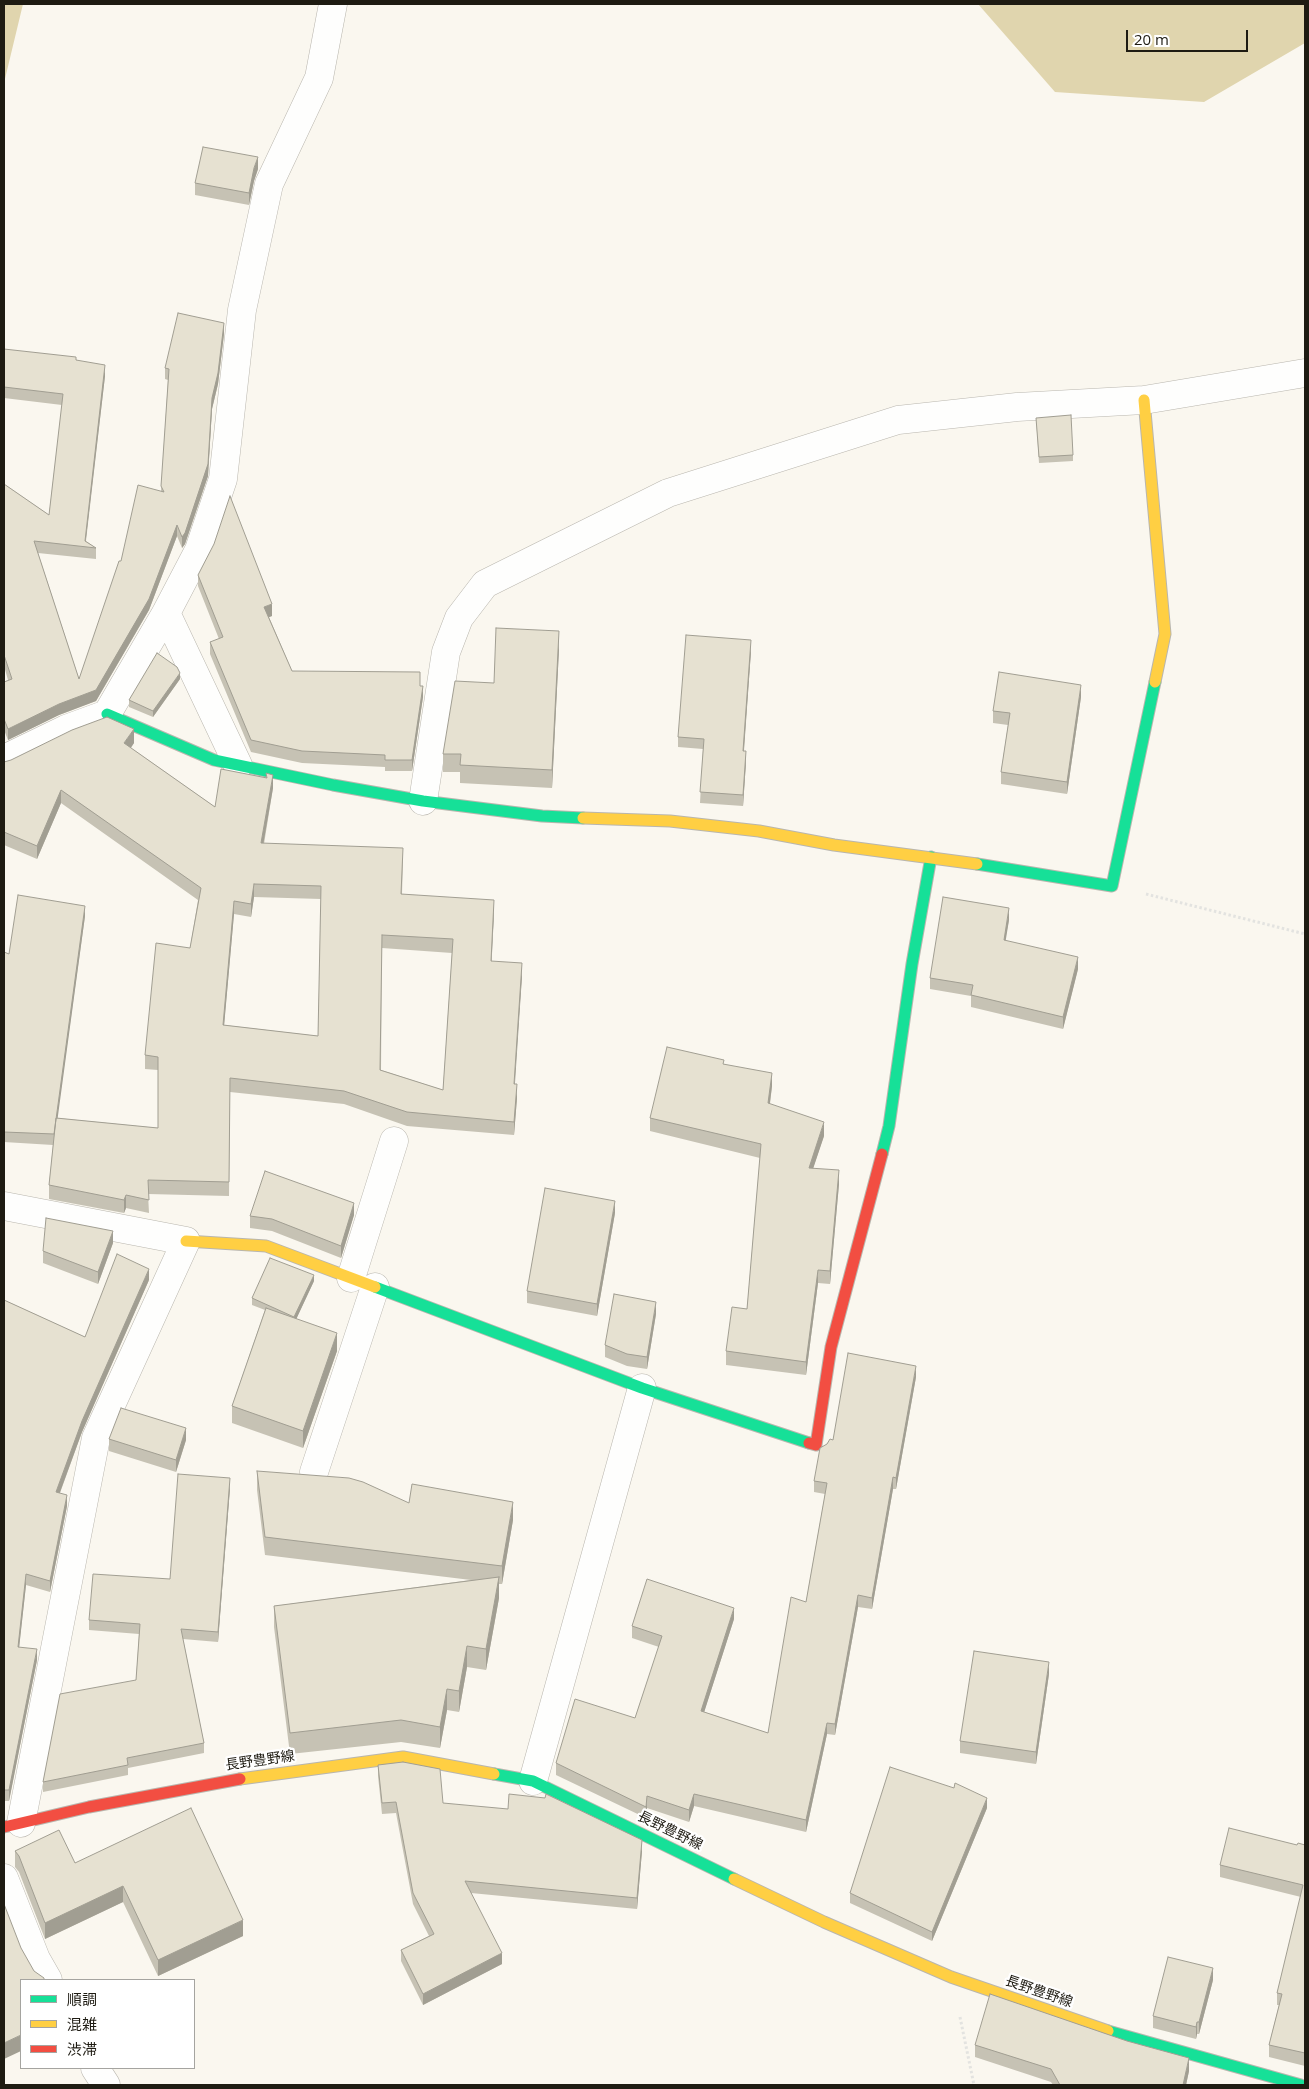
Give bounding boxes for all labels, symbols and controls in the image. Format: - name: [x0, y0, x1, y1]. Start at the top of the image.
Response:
- scale bar: [1129, 20, 1252, 52]
- text: 20 m: [1134, 29, 1169, 49]
- street label: 長野豊野線: [224, 1748, 296, 1774]
- street label: 長野豊野線: [635, 1808, 705, 1854]
- street label: 長野豊野線: [1003, 1973, 1075, 2011]
- legend: [20, 1979, 195, 2069]
- text: 順調: [67, 1989, 97, 2009]
- text: 混雑: [67, 2014, 97, 2034]
- text: 渋滞: [67, 2039, 97, 2059]

